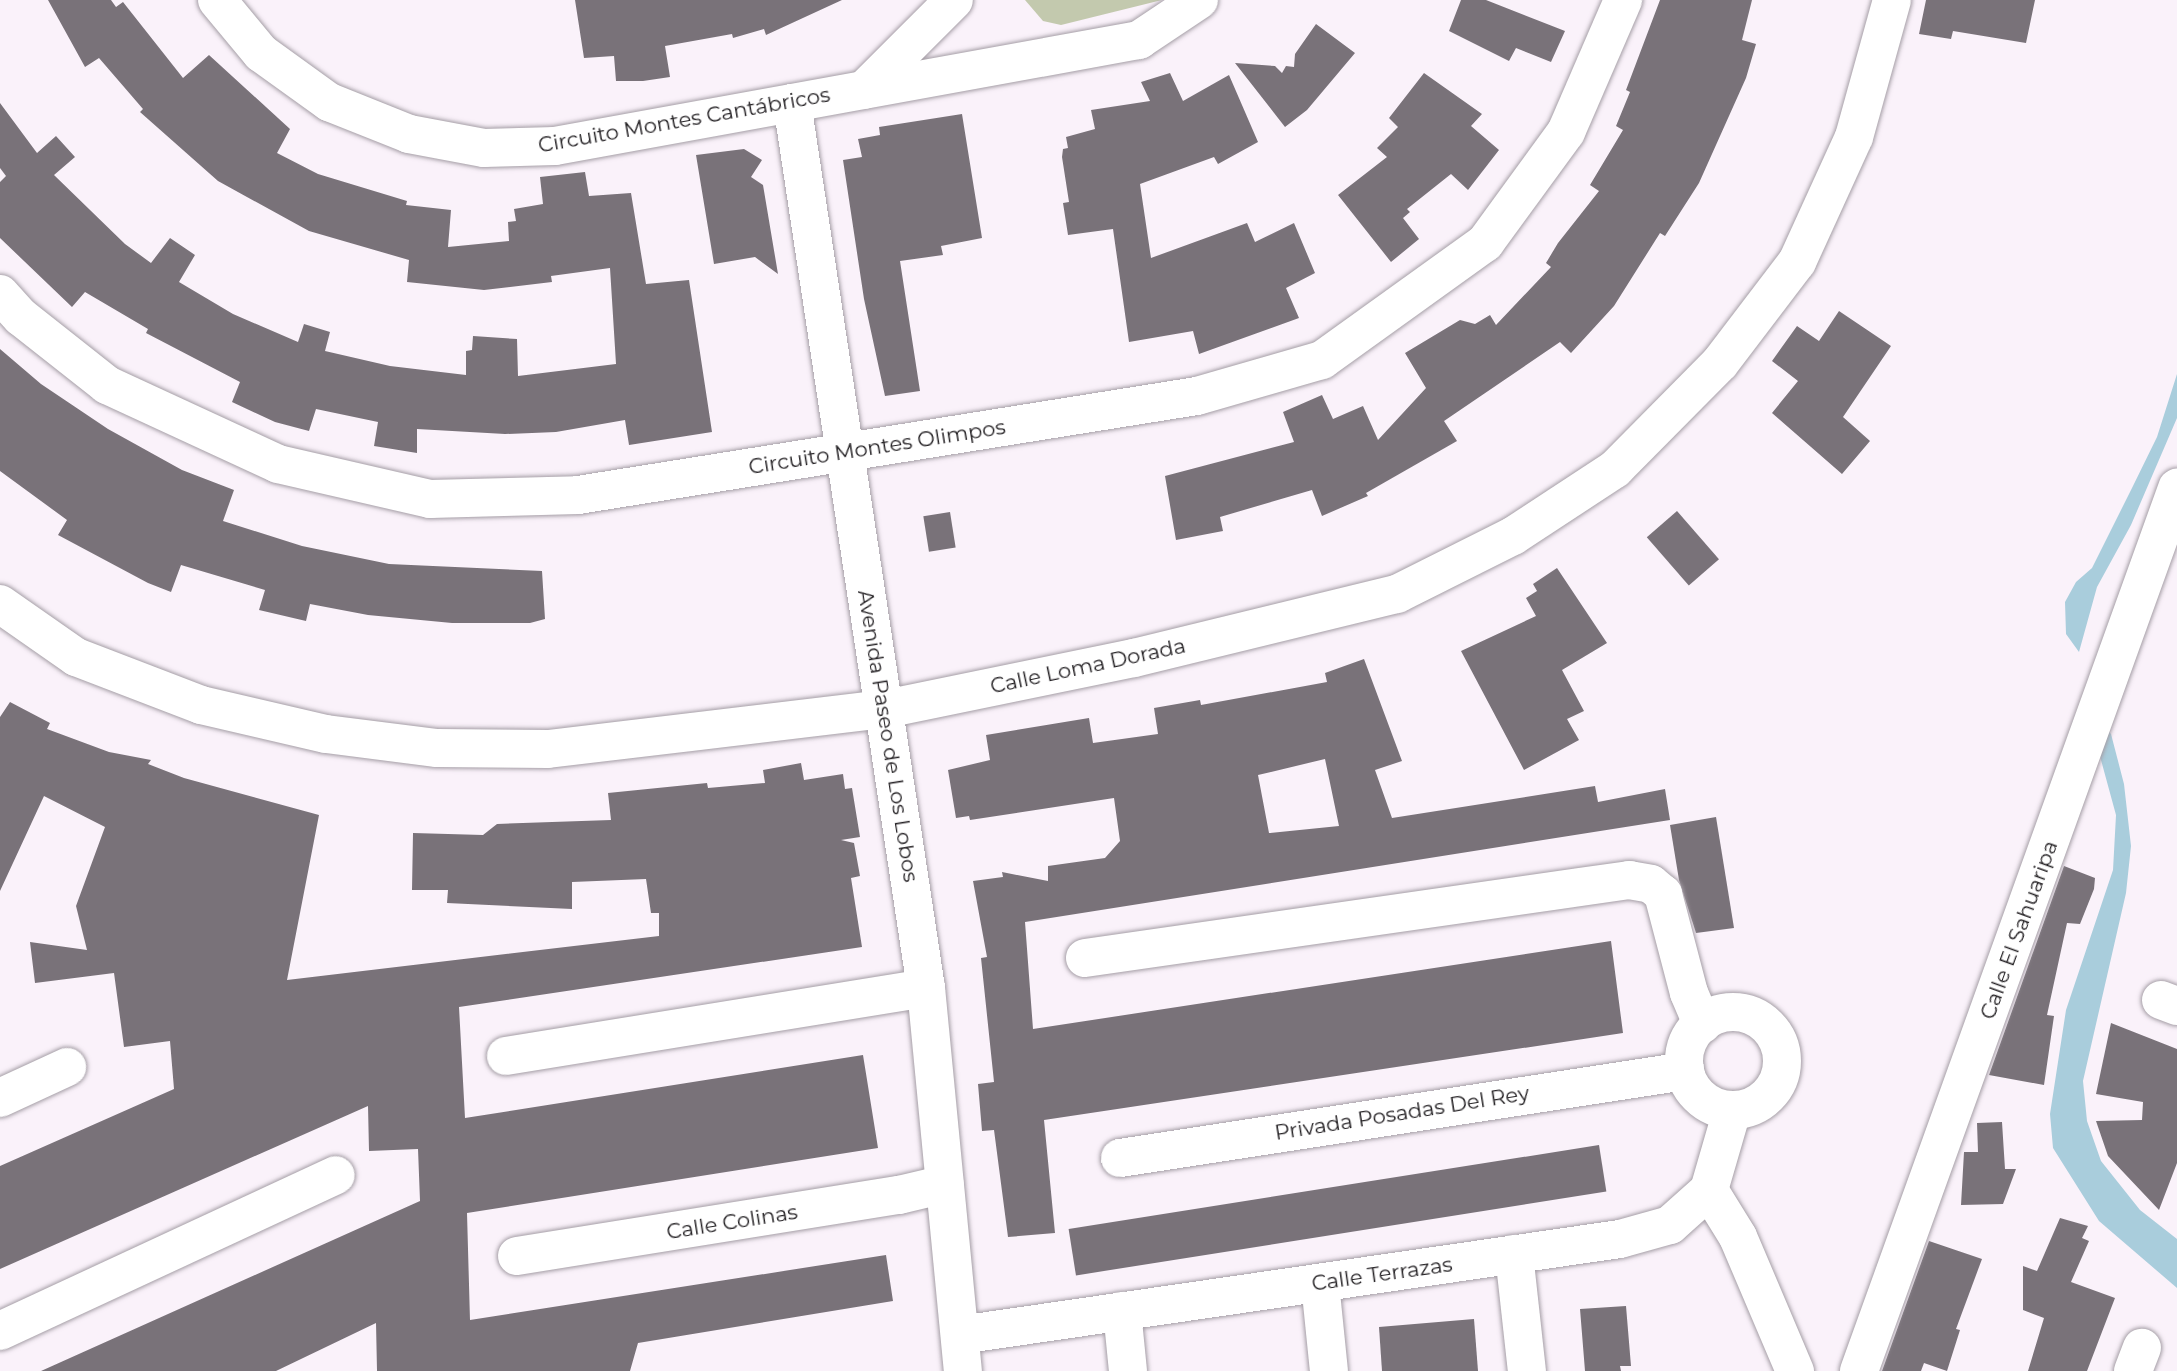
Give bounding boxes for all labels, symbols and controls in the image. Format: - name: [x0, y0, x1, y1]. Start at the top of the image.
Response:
- street label: Circuito Montes Cantábricos: [536, 82, 832, 158]
- street label: Circuito Montes Olimpos: [747, 414, 1007, 480]
- street label: Avenida Paseo de Los Lobos: [852, 588, 924, 884]
- street label: Calle Loma Dorada: [988, 633, 1188, 699]
- street label: Calle El Sahuaripa: [1975, 837, 2063, 1023]
- street label: Privada Posadas Del Rey: [1273, 1080, 1531, 1146]
- street label: Calle Colinas: [665, 1199, 799, 1245]
- street label: Calle Terrazas: [1310, 1252, 1454, 1296]

